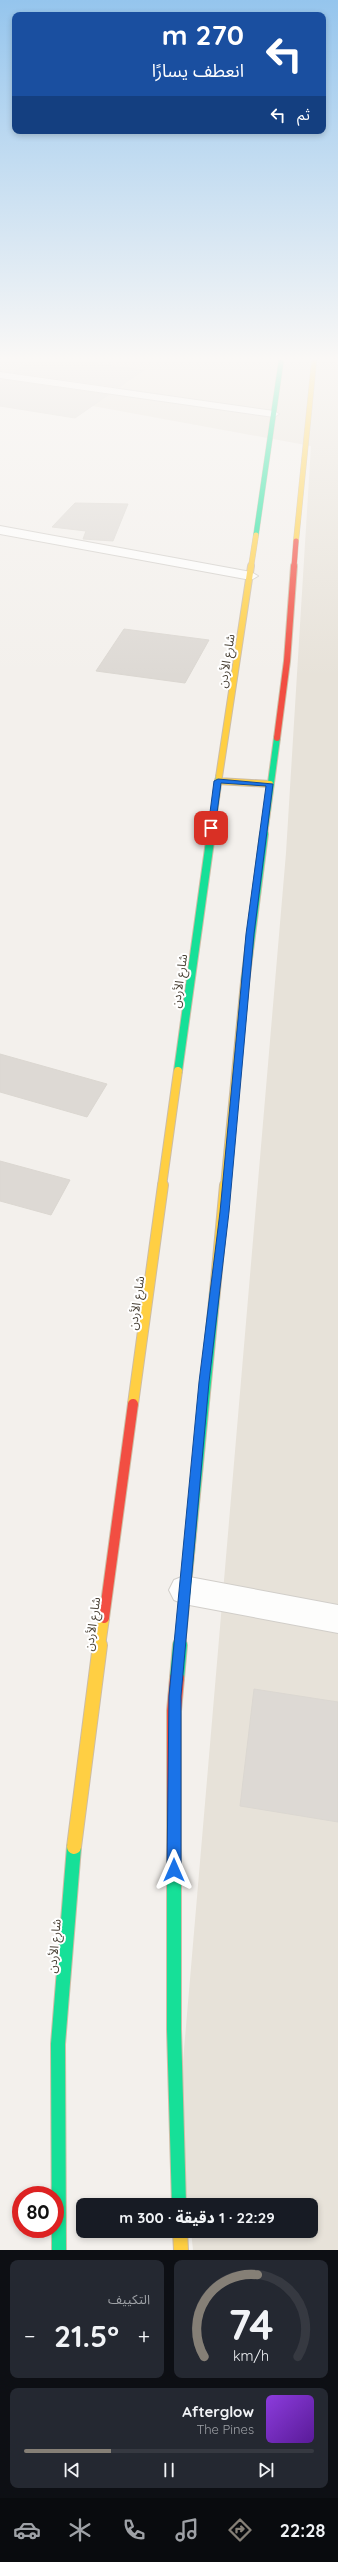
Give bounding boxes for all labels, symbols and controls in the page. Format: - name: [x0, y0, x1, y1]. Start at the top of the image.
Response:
- text: 270 m: [162, 17, 244, 52]
- icon: left: [258, 28, 310, 80]
- text: انعطف يسارًا: [152, 59, 244, 82]
- icon: left: [267, 104, 289, 126]
- text: ثم: [297, 105, 310, 124]
- street label: شارع الأردن: [214, 633, 240, 689]
- pin: [194, 811, 228, 845]
- icon: arrive: [200, 817, 222, 839]
- street label: شارع الأردن: [168, 953, 192, 1009]
- street label: شارع الأردن: [125, 1275, 149, 1331]
- street label: شارع الأردن: [81, 1596, 105, 1652]
- position arrow: [153, 1849, 195, 1891]
- street label: شارع الأردن: [44, 1918, 66, 1974]
- speed limit sign: 80: [12, 2186, 64, 2238]
- text: 22:29 · 1 دقيقة · 300 m: [119, 2208, 275, 2227]
- text: التكييف: [108, 2291, 150, 2307]
- text: 74: [228, 2298, 274, 2350]
- text: 21.5°: [54, 2317, 119, 2355]
- text: −: [24, 2322, 35, 2350]
- text: +: [138, 2322, 150, 2350]
- text: km/h: [233, 2347, 269, 2365]
- text: Afterglow: [182, 2402, 254, 2421]
- text: The Pines: [196, 2421, 254, 2437]
- icon: previous: [61, 2459, 83, 2481]
- icon: pause: [158, 2459, 180, 2481]
- icon: next: [255, 2459, 277, 2481]
- icon: car: [13, 2516, 41, 2544]
- icon: climate: [66, 2516, 94, 2544]
- icon: phone: [120, 2516, 148, 2544]
- icon: music: [173, 2516, 201, 2544]
- icon: directions: [226, 2516, 254, 2544]
- text: 22:28: [280, 2519, 325, 2542]

